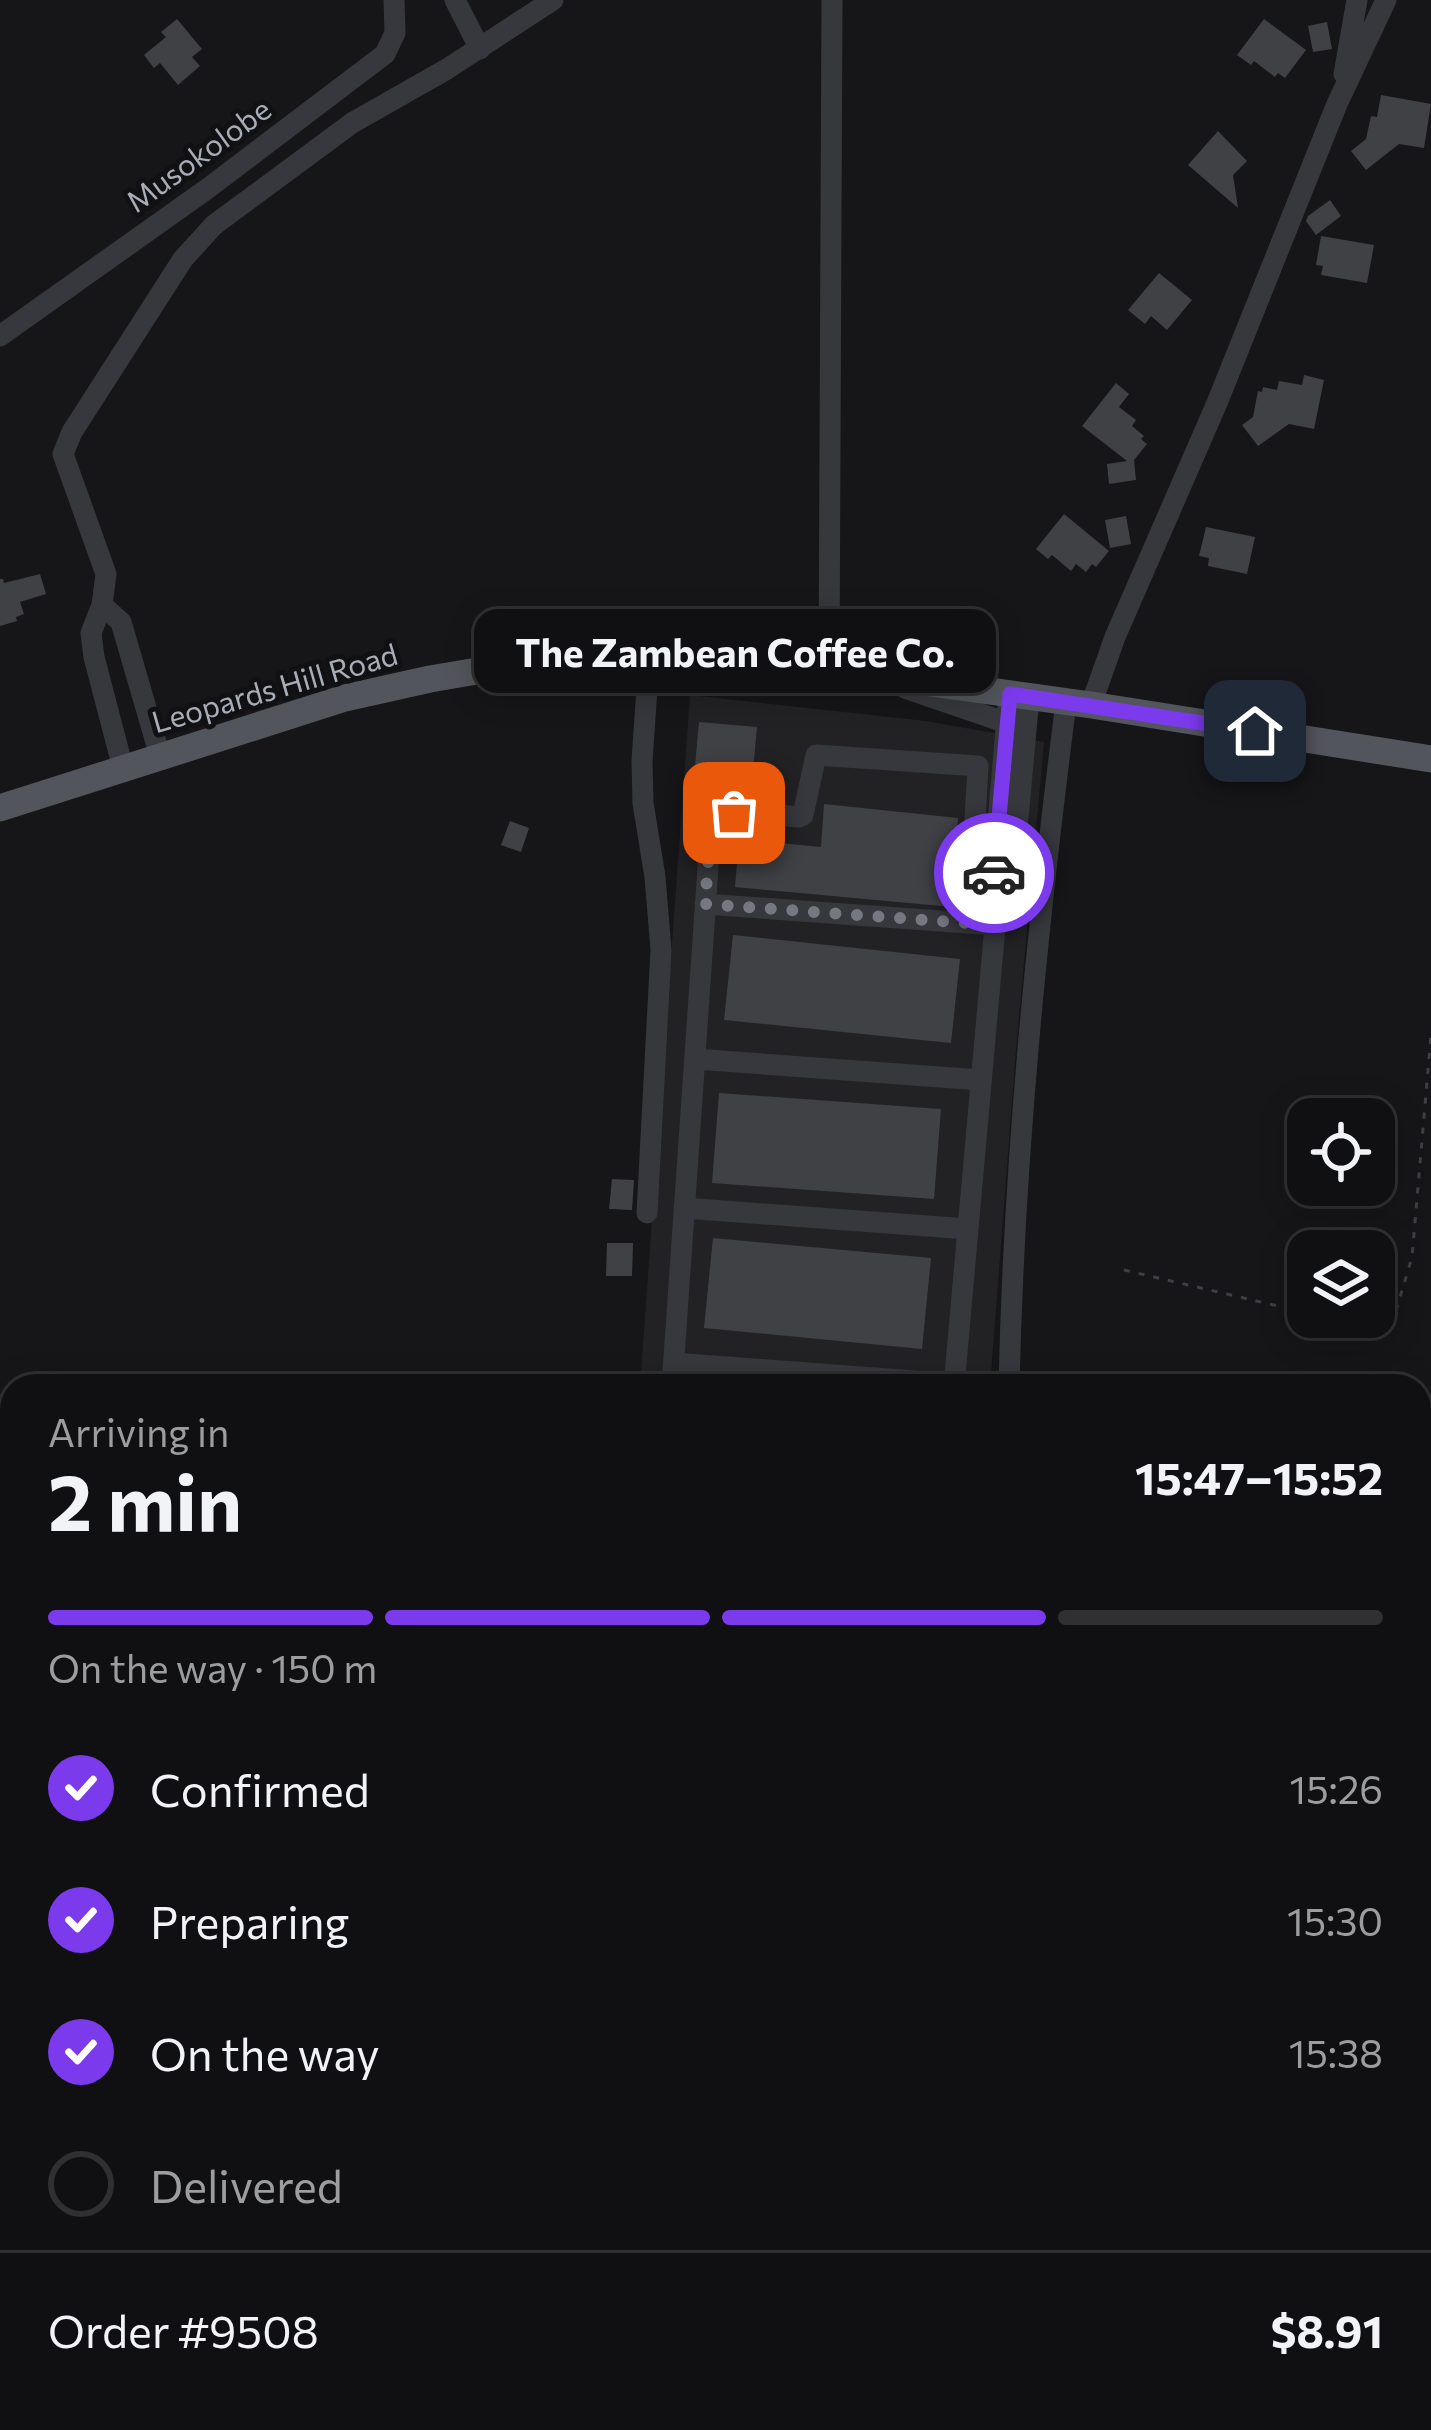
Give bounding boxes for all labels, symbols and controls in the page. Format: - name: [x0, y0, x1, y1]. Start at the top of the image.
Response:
- street label: Musokolobe: [118, 89, 277, 219]
- callout: The Zambean Coffee Co.: [473, 609, 995, 693]
- text: The Zambean Coffee Co.: [515, 627, 955, 675]
- street label: Leopards Hill Road: [147, 634, 401, 739]
- pin: [1204, 680, 1306, 782]
- icon: home: [1222, 698, 1288, 764]
- pin: [683, 762, 785, 864]
- icon: bag: [701, 780, 767, 846]
- courier: [934, 813, 1054, 933]
- icon: car: [961, 840, 1027, 906]
- map controls: [1287, 1098, 1395, 1338]
- button: locate: [1287, 1098, 1395, 1206]
- button: layers: [1287, 1230, 1395, 1338]
- text: Arriving in: [48, 1407, 229, 1455]
- text: 15:47–15:52: [1135, 1449, 1383, 1504]
- text: 2 min: [48, 1452, 242, 1547]
- text: On the way · 150 m: [48, 1643, 377, 1691]
- icon: check: [48, 1755, 114, 1821]
- text: Confirmed: [150, 1761, 370, 1816]
- text: 15:26: [1290, 1764, 1383, 1812]
- icon: check: [48, 1887, 114, 1953]
- text: Preparing: [150, 1893, 349, 1948]
- text: 15:30: [1287, 1896, 1383, 1944]
- icon: check: [48, 2019, 114, 2085]
- text: On the way: [150, 2025, 380, 2080]
- text: 15:38: [1289, 2028, 1383, 2076]
- text: Delivered: [150, 2157, 343, 2212]
- text: Order #9508: [48, 2302, 319, 2357]
- text: $8.91: [1271, 2302, 1383, 2357]

